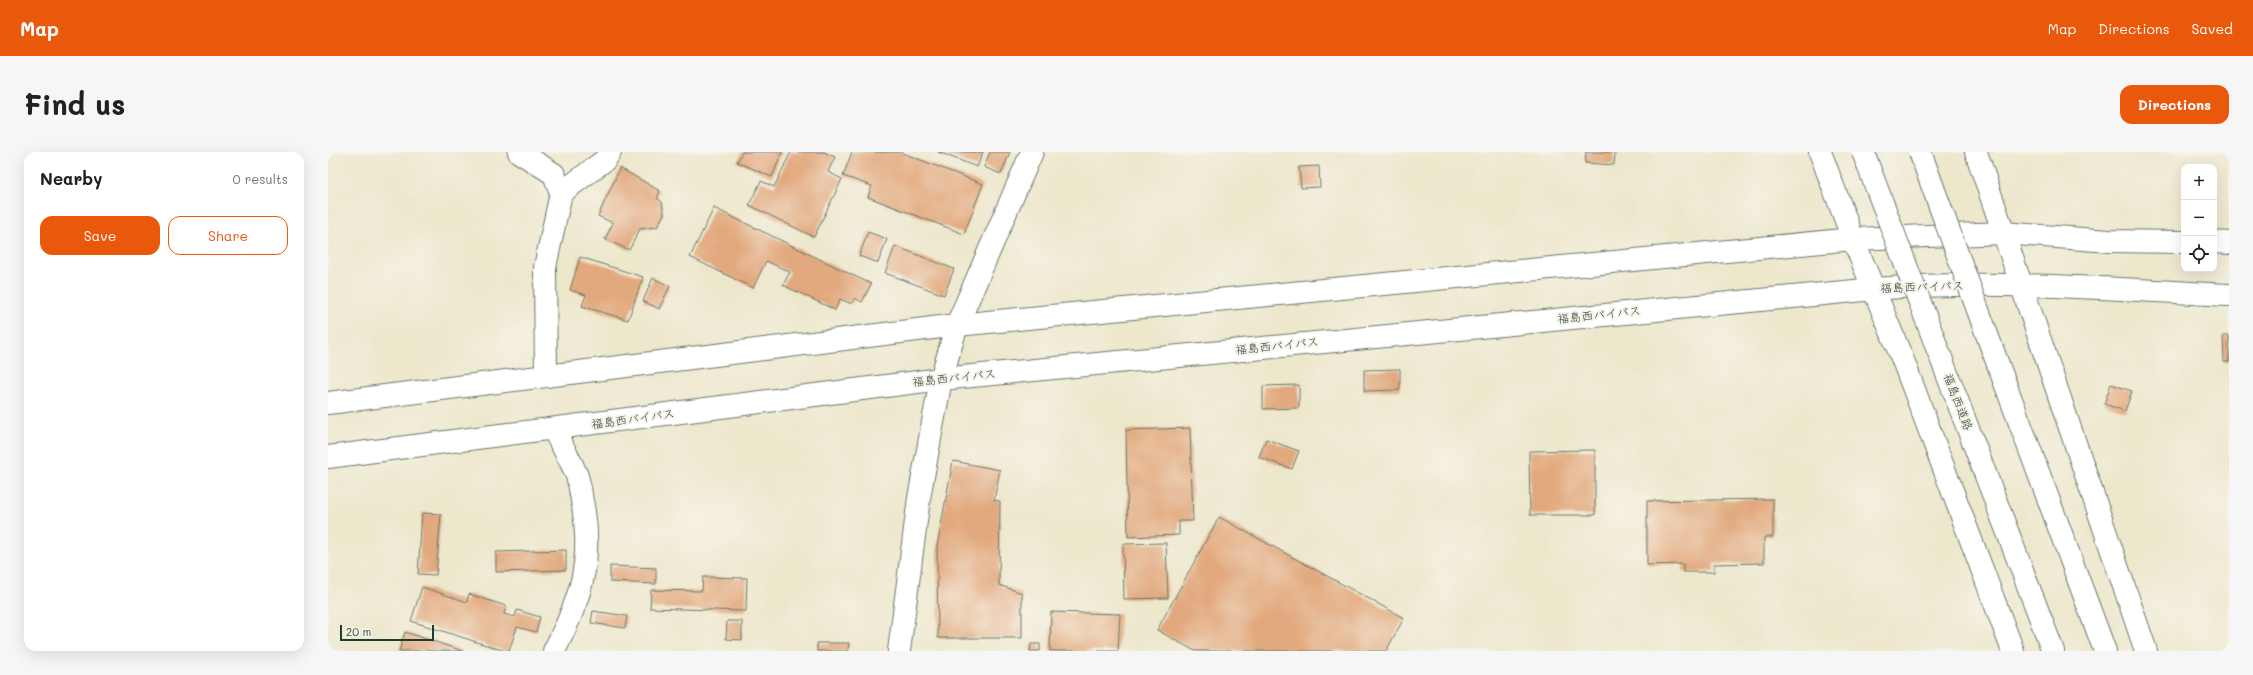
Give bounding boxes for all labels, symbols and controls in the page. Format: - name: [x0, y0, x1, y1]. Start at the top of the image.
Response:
- text: Map: [20, 16, 59, 41]
- text: Map: [2048, 19, 2076, 38]
- text: Directions: [2098, 19, 2169, 38]
- text: Saved: [2191, 19, 2233, 38]
- button: Directions: [2120, 85, 2229, 124]
- text: Find us: [24, 86, 125, 122]
- map controls: [2181, 164, 2217, 272]
- button: +: [2181, 164, 2217, 200]
- text: Nearby: [40, 167, 102, 189]
- text: 0 results: [233, 170, 288, 187]
- button: −: [2181, 200, 2217, 236]
- button: Save: [40, 216, 160, 255]
- button: Share: [168, 216, 288, 255]
- button: locate: [2181, 236, 2217, 272]
- street label: 福島西バイパス: [1880, 277, 1964, 295]
- street label: 福島西バイパス: [1556, 302, 1641, 326]
- street label: 福島西バイパス: [1234, 333, 1319, 357]
- street label: 福島西バイパス: [911, 365, 996, 389]
- street label: 福島西道路: [1941, 371, 1977, 433]
- street label: 福島西バイパス: [590, 404, 675, 432]
- scale bar: [340, 623, 434, 642]
- text: 20 m: [346, 624, 371, 639]

